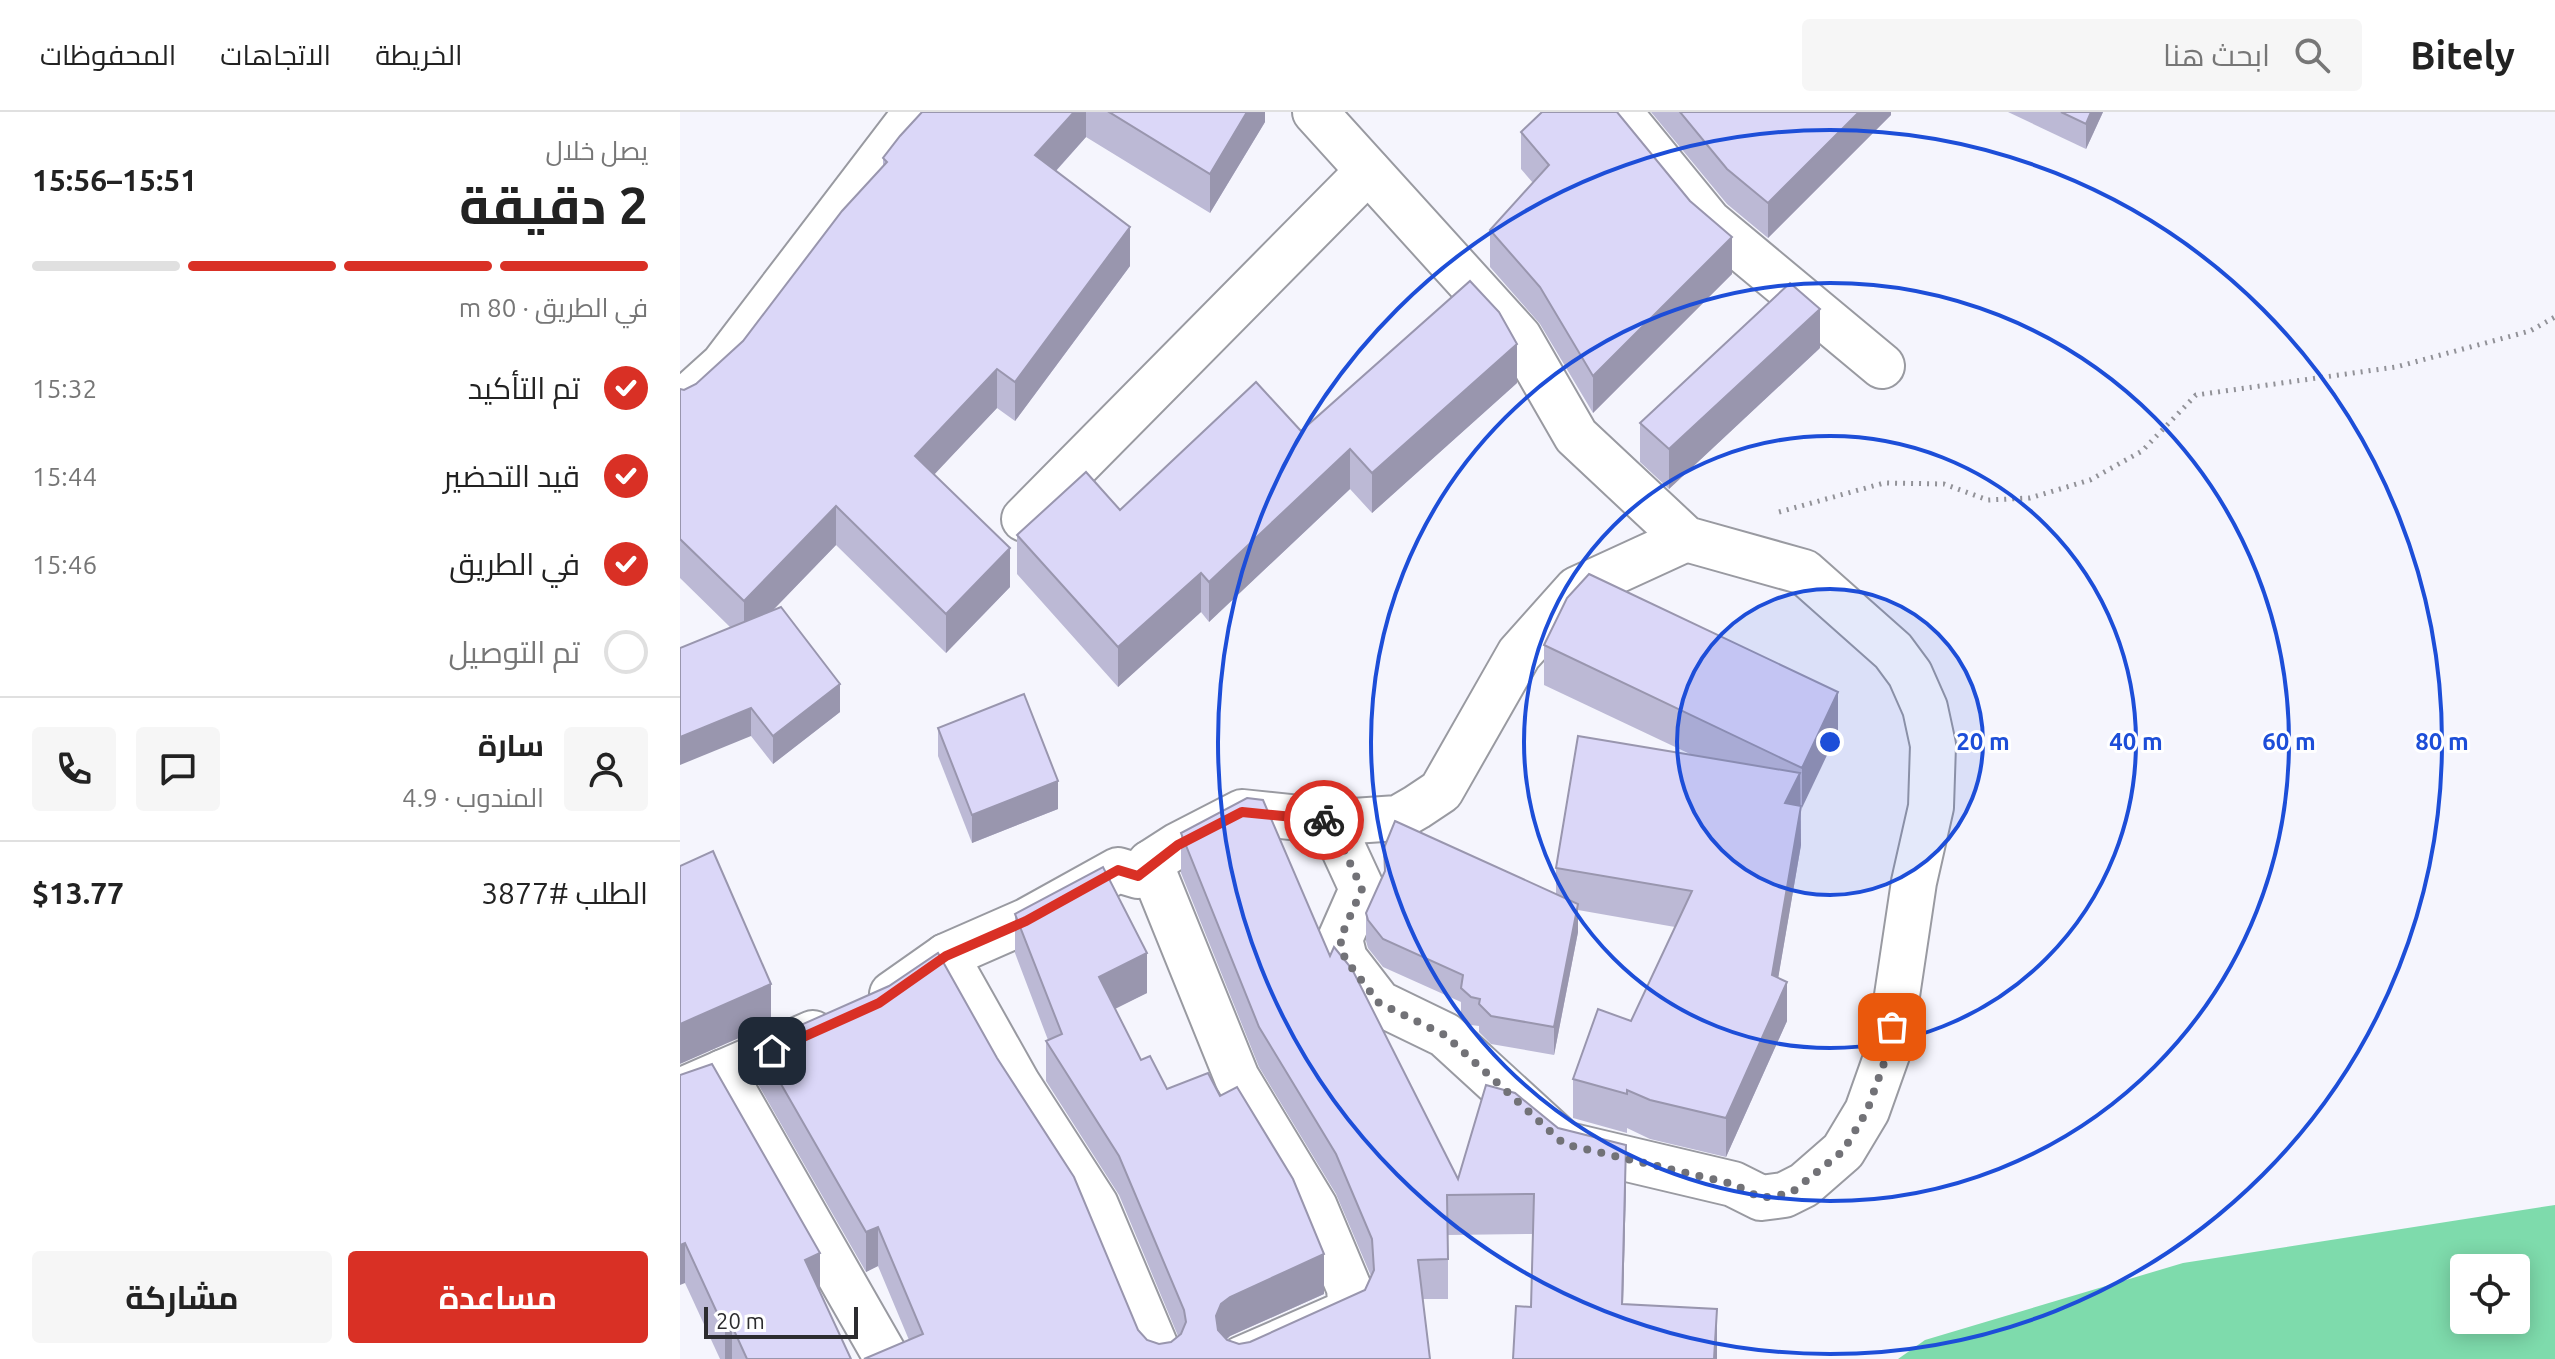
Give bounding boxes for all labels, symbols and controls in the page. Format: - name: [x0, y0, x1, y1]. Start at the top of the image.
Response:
- search box: [1802, 19, 2362, 91]
- icon: search: [2290, 33, 2334, 77]
- text: Bitely: [2410, 34, 2515, 76]
- text: ابحث هنا: [2163, 38, 2270, 72]
- text: المحفوظات: [40, 39, 176, 70]
- text: الاتجاهات: [220, 39, 331, 70]
- text: الخريطة: [375, 39, 463, 70]
- text: يصل خلال: [546, 136, 648, 165]
- text: 15:51–15:56: [32, 163, 197, 197]
- text: 2 دقيقة: [459, 176, 648, 234]
- text: في الطريق · 80 m: [459, 293, 648, 322]
- icon: check: [604, 366, 648, 410]
- text: تم التأكيد: [468, 371, 580, 405]
- text: 15:32: [32, 374, 97, 403]
- icon: check: [604, 454, 648, 498]
- text: قيد التحضير: [443, 459, 580, 493]
- text: 15:44: [32, 462, 97, 491]
- icon: check: [604, 542, 648, 586]
- text: في الطريق: [449, 547, 580, 581]
- text: 15:46: [32, 550, 97, 579]
- text: تم التوصيل: [448, 635, 580, 669]
- button: phone: [32, 727, 116, 811]
- button: chat: [136, 727, 220, 811]
- button: person: [564, 727, 648, 811]
- text: سارة: [478, 728, 544, 762]
- centre of rings: [1816, 728, 1844, 756]
- text: 20 m: [1956, 728, 2010, 755]
- text: 40 m: [2109, 728, 2163, 755]
- text: 60 m: [2262, 728, 2316, 755]
- text: 80 m: [2415, 728, 2469, 755]
- courier: [1284, 780, 1364, 860]
- text: المندوب · 4.9: [402, 783, 544, 812]
- icon: bike: [1302, 798, 1346, 842]
- text: $13.77: [32, 876, 124, 910]
- text: الطلب #3877: [481, 876, 648, 910]
- pin: [1858, 993, 1926, 1061]
- icon: bag: [1870, 1005, 1914, 1049]
- pin: [738, 1017, 806, 1085]
- icon: home: [750, 1029, 794, 1073]
- button: مشاركة: [32, 1251, 332, 1343]
- button: مساعدة: [348, 1251, 648, 1343]
- map controls: [2450, 1254, 2530, 1334]
- button: locate: [2450, 1254, 2530, 1334]
- scale bar: [704, 1303, 858, 1339]
- text: 20 m: [716, 1308, 765, 1333]

